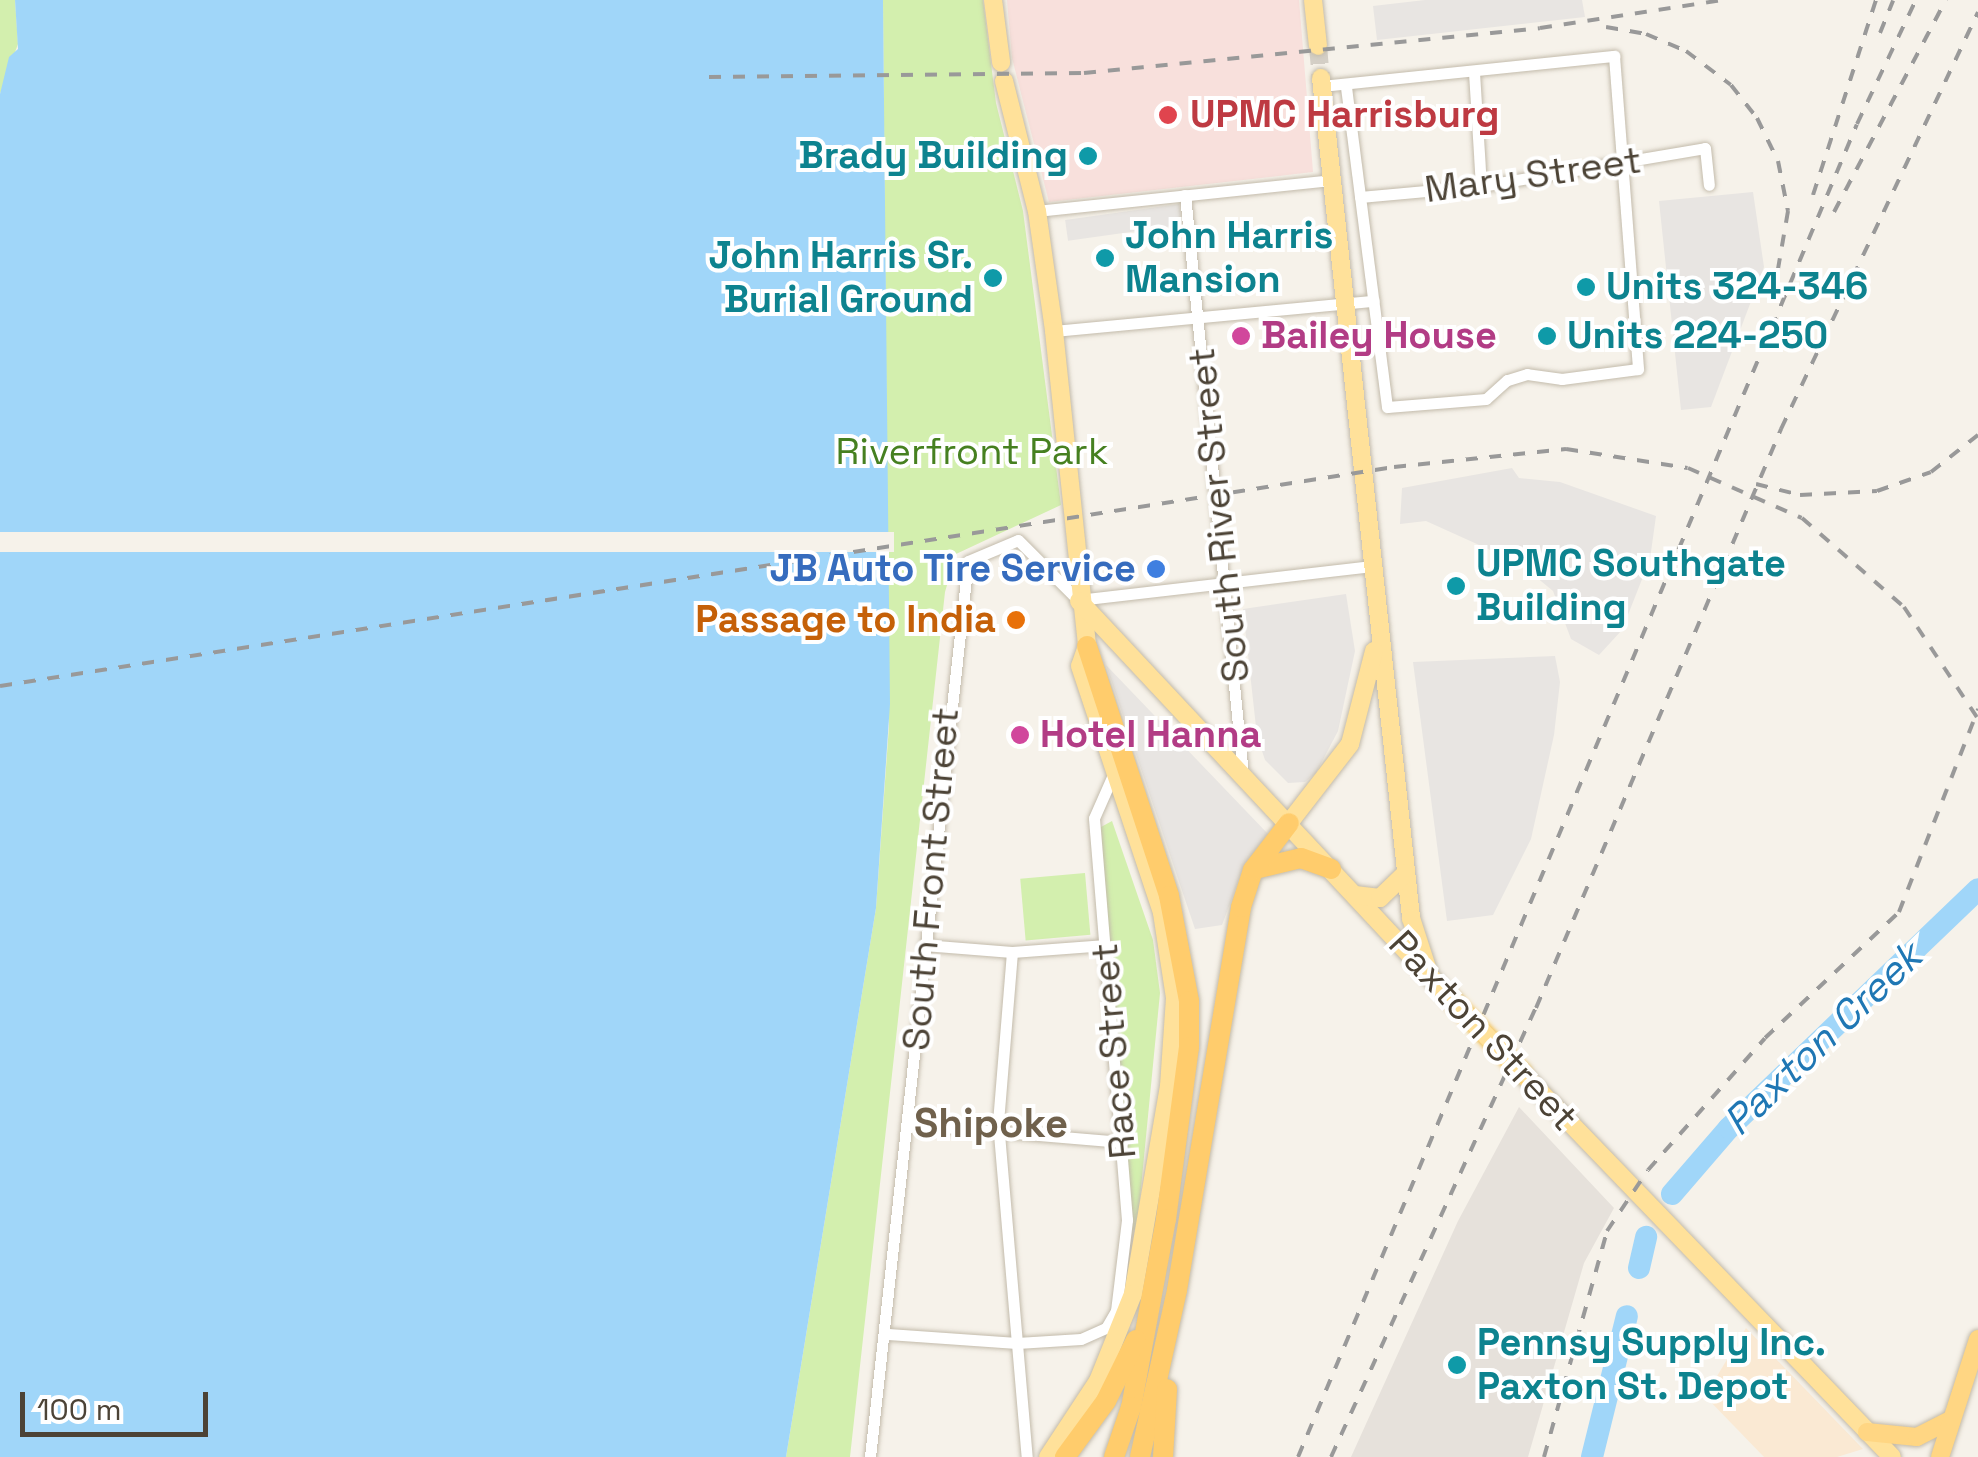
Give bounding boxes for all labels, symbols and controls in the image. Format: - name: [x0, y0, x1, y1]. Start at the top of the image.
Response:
- place label: UPMC Harrisburg: [1190, 92, 1499, 138]
- marker: UPMC Harrisburg: [1155, 102, 1181, 128]
- place label: Brady Building: [798, 133, 1068, 179]
- street label: Mary Street: [1422, 137, 1644, 213]
- marker: Brady Building: [1077, 145, 1099, 167]
- place label: John Harris Mansion: [1125, 213, 1333, 302]
- place label: John Harris Sr. Burial Ground: [709, 233, 973, 322]
- marker: John Harris Mansion: [1094, 247, 1116, 269]
- place label: Units 324-346: [1606, 264, 1868, 310]
- marker: John Harris Sr. Burial Ground: [982, 267, 1004, 289]
- marker: Units 324-346: [1575, 276, 1597, 298]
- place label: Bailey House: [1261, 313, 1497, 359]
- place label: Units 224-250: [1567, 313, 1828, 359]
- marker: Bailey House: [1230, 325, 1252, 347]
- marker: Units 224-250: [1536, 325, 1558, 347]
- street label: South River Street: [1179, 345, 1259, 685]
- park label: Riverfront Park: [836, 429, 1108, 475]
- place label: UPMC Southgate Building: [1476, 541, 1786, 630]
- place label: JB Auto Tire Service: [768, 546, 1136, 592]
- marker: JB Auto Tire Service: [1145, 558, 1167, 580]
- marker: UPMC Southgate Building: [1445, 575, 1467, 597]
- place label: Passage to India: [695, 597, 996, 643]
- marker: Passage to India: [1005, 609, 1027, 631]
- street label: South Front Street: [893, 705, 969, 1053]
- place label: Hotel Hanna: [1040, 712, 1262, 758]
- marker: Hotel Hanna: [1009, 724, 1031, 746]
- street label: Paxton Street: [1379, 922, 1587, 1140]
- water label: Paxton Creek: [1714, 933, 1932, 1145]
- street label: Race Street: [1082, 941, 1146, 1161]
- district label: Shipoke: [914, 1100, 1068, 1148]
- place label: Pennsy Supply Inc. Paxton St. Depot: [1477, 1320, 1826, 1410]
- marker: Pennsy Supply Inc. Paxton St. Depot: [1446, 1354, 1468, 1376]
- scale bar: [25, 1372, 212, 1434]
- text: 100 m: [37, 1390, 122, 1429]

